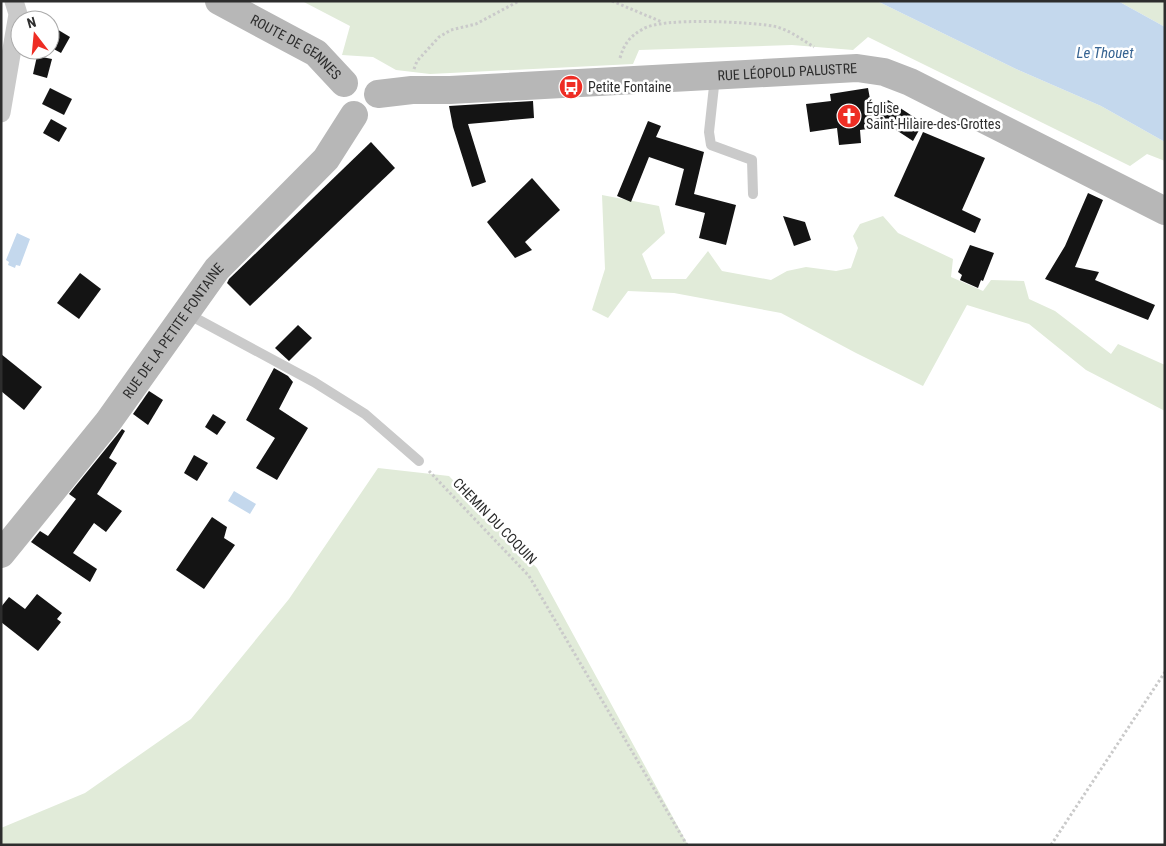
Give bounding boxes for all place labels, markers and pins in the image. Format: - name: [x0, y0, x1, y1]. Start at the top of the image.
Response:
- bus stop icon: Petite Fontaine: [558, 74, 584, 100]
- place label: Petite Fontaine: [588, 79, 672, 95]
- place label: Église Saint-Hilaire-des-Grottes: [866, 99, 1001, 132]
- church icon: Église Saint-Hilaire-des-Grottes: [836, 103, 862, 129]

